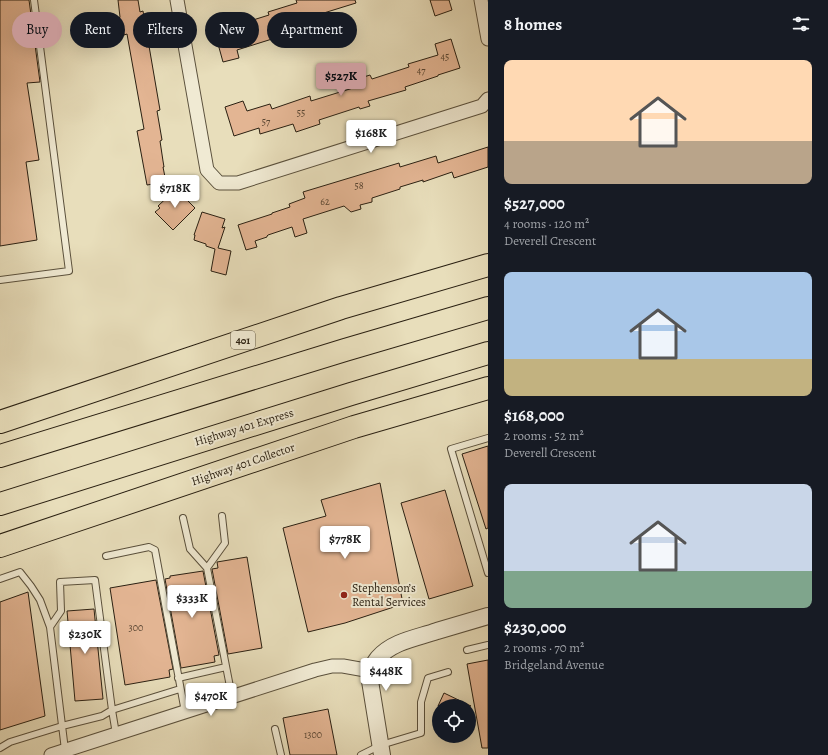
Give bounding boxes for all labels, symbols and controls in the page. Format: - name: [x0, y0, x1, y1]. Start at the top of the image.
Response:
- chip: Buy: [12, 12, 62, 48]
- chip: Rent: [70, 12, 125, 48]
- chip: Filters: [133, 12, 197, 48]
- chip: New: [205, 12, 259, 48]
- chip: Apartment: [267, 12, 357, 48]
- text: 8 homes: [504, 13, 562, 36]
- icon: filters: [790, 13, 812, 35]
- house number: 45: [441, 50, 449, 63]
- pin: $527K: [313, 63, 369, 97]
- house number: 47: [417, 64, 426, 77]
- text: $527K: [325, 67, 357, 84]
- icon: home: [622, 86, 694, 158]
- house number: 55: [297, 106, 305, 119]
- house number: 57: [262, 115, 271, 128]
- pin: $168K: [343, 120, 399, 154]
- text: $168K: [355, 124, 387, 141]
- pin: $718K: [147, 175, 203, 209]
- text: $718K: [159, 179, 191, 196]
- house number: 58: [354, 179, 364, 192]
- text: $527,000: [504, 192, 565, 215]
- house number: 62: [320, 195, 330, 208]
- text: 4 rooms · 120 m²: [504, 215, 589, 232]
- text: Deverell Crescent: [504, 232, 596, 249]
- icon: home: [622, 298, 694, 370]
- road number: 401: [231, 331, 255, 349]
- street label: Highway 401 Express: [193, 404, 296, 450]
- text: $168,000: [504, 404, 564, 427]
- text: 2 rooms · 52 m²: [504, 427, 584, 444]
- street label: Highway 401 Collector: [189, 439, 297, 489]
- text: Deverell Crescent: [504, 444, 596, 461]
- icon: home: [622, 510, 694, 582]
- pin: $778K: [317, 526, 373, 560]
- text: $778K: [329, 530, 361, 547]
- place label: Stephenson’s Rental Services: [352, 580, 426, 610]
- pin: $333K: [164, 585, 220, 619]
- text: $333K: [176, 589, 208, 606]
- marker: Stephenson’s Rental Services: [339, 590, 349, 600]
- text: $230,000: [504, 616, 566, 639]
- pin: $230K: [57, 621, 113, 655]
- house number: 300: [129, 621, 143, 634]
- text: $230K: [68, 625, 102, 642]
- text: 2 rooms · 70 m²: [504, 639, 584, 656]
- text: Bridgeland Avenue: [504, 656, 604, 673]
- pin: $448K: [358, 658, 414, 692]
- text: $448K: [369, 662, 403, 679]
- pin: $470K: [183, 683, 239, 717]
- text: $470K: [195, 687, 227, 704]
- map controls: [432, 699, 476, 743]
- button: locate: [432, 699, 476, 743]
- house number: 1300: [304, 728, 322, 741]

